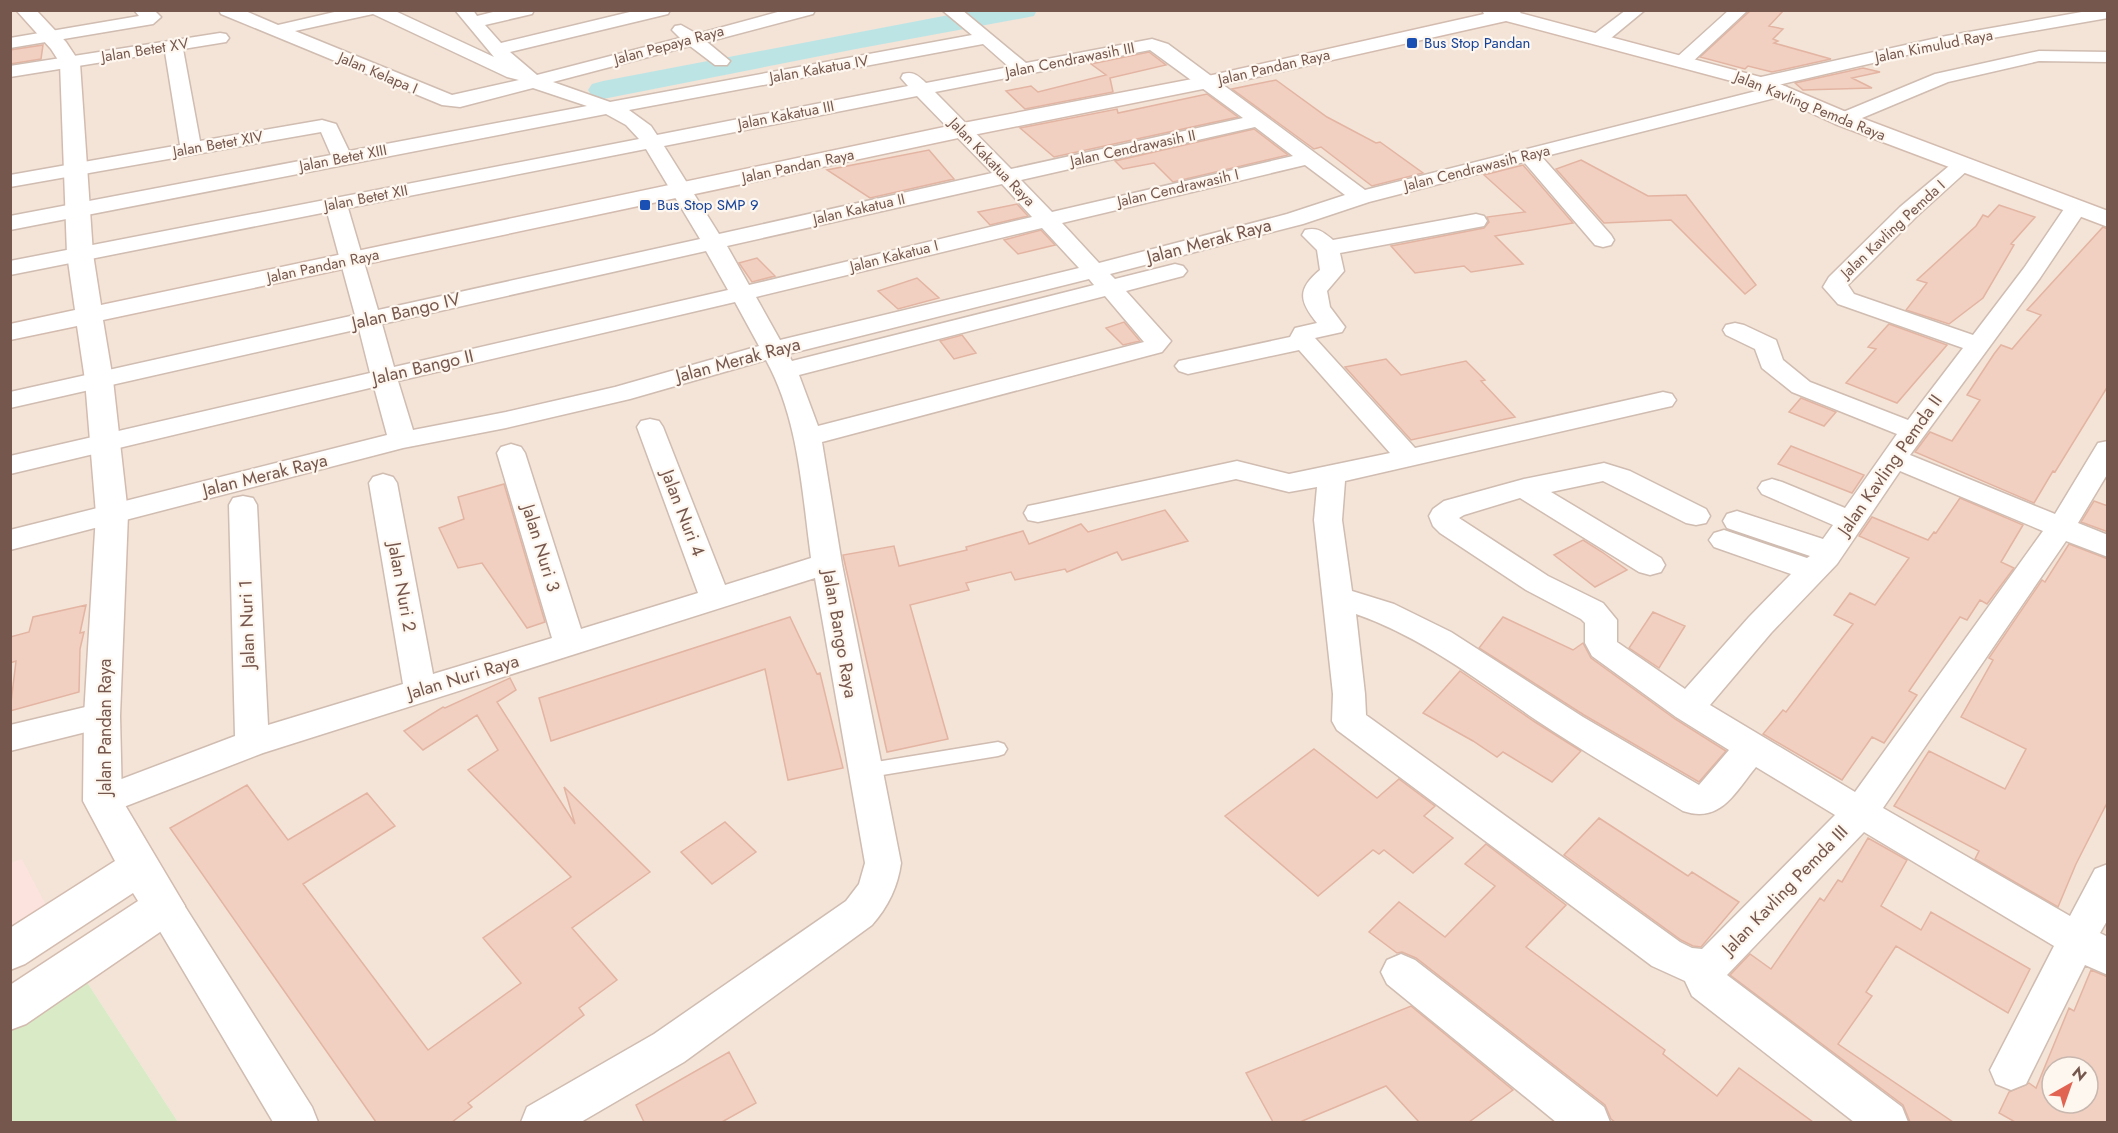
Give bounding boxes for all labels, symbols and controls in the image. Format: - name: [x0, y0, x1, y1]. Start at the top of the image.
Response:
- street label: Jalan Pepaya Raya: [610, 20, 726, 71]
- street label: Jalan Kimulud Raya: [1871, 24, 1995, 69]
- street label: Jalan Betet XV: [98, 32, 190, 68]
- place label: Bus Stop Pandan: [1424, 32, 1530, 54]
- marker: Bus Stop Pandan: [1405, 36, 1419, 50]
- street label: Jalan Cendrawasih III: [1001, 37, 1137, 84]
- street label: Jalan Pandan Raya: [1214, 43, 1332, 91]
- street label: Jalan Kelapa I: [333, 46, 421, 100]
- street label: Jalan Kakatua IV: [766, 49, 870, 89]
- street label: Jalan Kavling Pemda Raya: [1729, 65, 1889, 146]
- street label: Jalan Kakatua III: [734, 95, 836, 135]
- street label: Jalan Kakatua Raya: [942, 111, 1040, 211]
- street label: Jalan Cendrawasih II: [1066, 124, 1198, 172]
- street label: Jalan Betet XIV: [169, 125, 265, 163]
- street label: Jalan Betet XIII: [295, 139, 389, 178]
- street label: Jalan Cendrawasih Raya: [1400, 139, 1552, 197]
- street label: Jalan Pandan Raya: [738, 143, 856, 189]
- street label: Jalan Cendrawasih I: [1113, 163, 1241, 213]
- street label: Jalan Kavling Pemda I: [1834, 175, 1950, 285]
- street label: Jalan Betet XII: [320, 179, 410, 217]
- street label: Jalan Kakatua II: [809, 188, 907, 231]
- place label: Bus Stop SMP 9: [657, 194, 759, 216]
- marker: Bus Stop SMP 9: [638, 198, 652, 212]
- street label: Jalan Merak Raya: [1142, 212, 1274, 271]
- street label: Jalan Kakatua I: [846, 234, 940, 278]
- street label: Jalan Pandan Raya: [263, 243, 381, 289]
- street label: Jalan Bango IV: [347, 286, 463, 337]
- street label: Jalan Merak Raya: [671, 331, 803, 390]
- street label: Jalan Bango II: [368, 343, 476, 392]
- street label: Jalan Kavling Pemda II: [1830, 389, 1949, 542]
- street label: Jalan Merak Raya: [198, 447, 330, 504]
- street label: Jalan Nuri 4: [654, 464, 711, 560]
- street label: Jalan Nuri 3: [515, 499, 567, 595]
- street label: Jalan Nuri 2: [381, 538, 423, 634]
- street label: Jalan Bango Raya: [816, 566, 864, 700]
- street label: Jalan Nuri 1: [232, 579, 262, 671]
- street label: Jalan Nuri Raya: [402, 648, 522, 707]
- street label: Jalan Pandan Raya: [92, 658, 118, 798]
- street label: Jalan Kavling Pemda III: [1715, 819, 1854, 962]
- north arrow: [2040, 1055, 2100, 1115]
- text: N: [2067, 1061, 2092, 1087]

